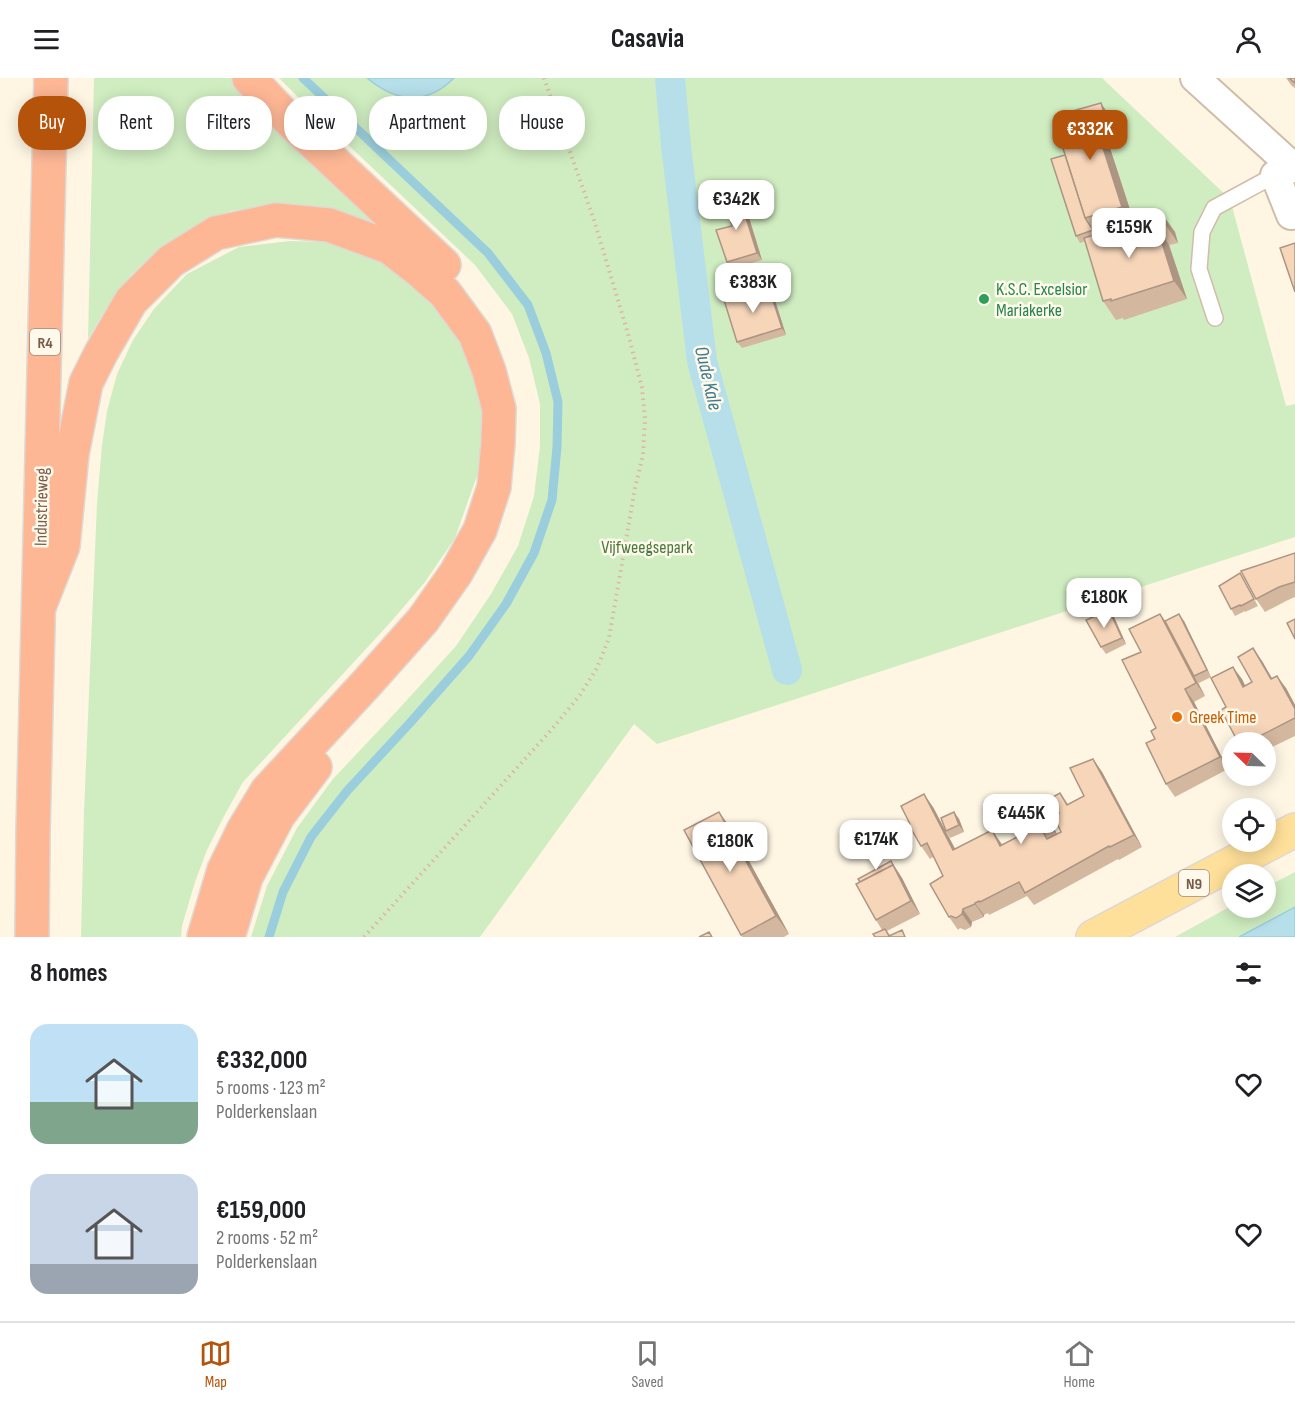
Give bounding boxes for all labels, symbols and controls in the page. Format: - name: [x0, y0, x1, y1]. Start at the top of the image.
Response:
- icon: menu: [30, 23, 63, 56]
- text: Casavia: [611, 23, 684, 55]
- icon: person: [1232, 23, 1265, 56]
- chip: Buy: [18, 96, 86, 150]
- chip: Rent: [98, 96, 174, 150]
- chip: Filters: [186, 96, 272, 150]
- chip: New: [284, 96, 357, 150]
- chip: Apartment: [369, 96, 487, 150]
- chip: House: [499, 96, 585, 150]
- pin: €332K: [1048, 110, 1132, 161]
- text: €332K: [1066, 117, 1114, 141]
- pin: €342K: [694, 180, 778, 231]
- text: €342K: [712, 187, 760, 211]
- pin: €159K: [1087, 208, 1171, 259]
- text: €159K: [1106, 215, 1152, 239]
- pin: €383K: [711, 263, 795, 314]
- text: €383K: [729, 270, 777, 294]
- place label: K.S.C. Excelsior Mariakerke: [996, 279, 1087, 321]
- marker: K.S.C. Excelsior Mariakerke: [977, 292, 991, 306]
- road number: R4: [30, 329, 60, 355]
- water label: Oude Kale: [689, 344, 727, 413]
- street label: Industrieweg: [30, 468, 53, 546]
- park label: Vijfweegsepark: [601, 537, 693, 558]
- pin: €180K: [1062, 578, 1146, 629]
- text: €180K: [1080, 585, 1128, 609]
- place label: Greek Time: [1189, 707, 1257, 728]
- marker: Greek Time: [1170, 710, 1184, 724]
- north arrow: [1222, 732, 1276, 786]
- map controls: [1222, 732, 1276, 918]
- pin: €445K: [979, 794, 1063, 845]
- button: locate: [1222, 798, 1276, 852]
- text: €445K: [997, 801, 1045, 825]
- pin: €174K: [834, 820, 918, 871]
- pin: €180K: [688, 822, 772, 873]
- text: €174K: [854, 827, 898, 851]
- text: €180K: [706, 829, 754, 853]
- button: layers: [1222, 864, 1276, 918]
- road number: N9: [1179, 870, 1209, 896]
- icon: filters: [1232, 957, 1265, 990]
- text: 8 homes: [30, 958, 108, 989]
- text: €332,000: [216, 1045, 307, 1076]
- icon: home: [78, 1048, 150, 1120]
- icon: heart: [1232, 1068, 1265, 1101]
- text: 5 rooms · 123 m²: [216, 1076, 326, 1100]
- text: Polderkenslaan: [216, 1100, 317, 1124]
- text: €159,000: [216, 1195, 306, 1226]
- icon: home: [78, 1198, 150, 1270]
- icon: heart: [1232, 1218, 1265, 1251]
- text: 2 rooms · 52 m²: [216, 1226, 318, 1250]
- text: Polderkenslaan: [216, 1250, 317, 1274]
- tab: Map: [199, 1337, 232, 1392]
- tab: Saved: [631, 1337, 664, 1392]
- tab: Home: [1063, 1337, 1096, 1392]

